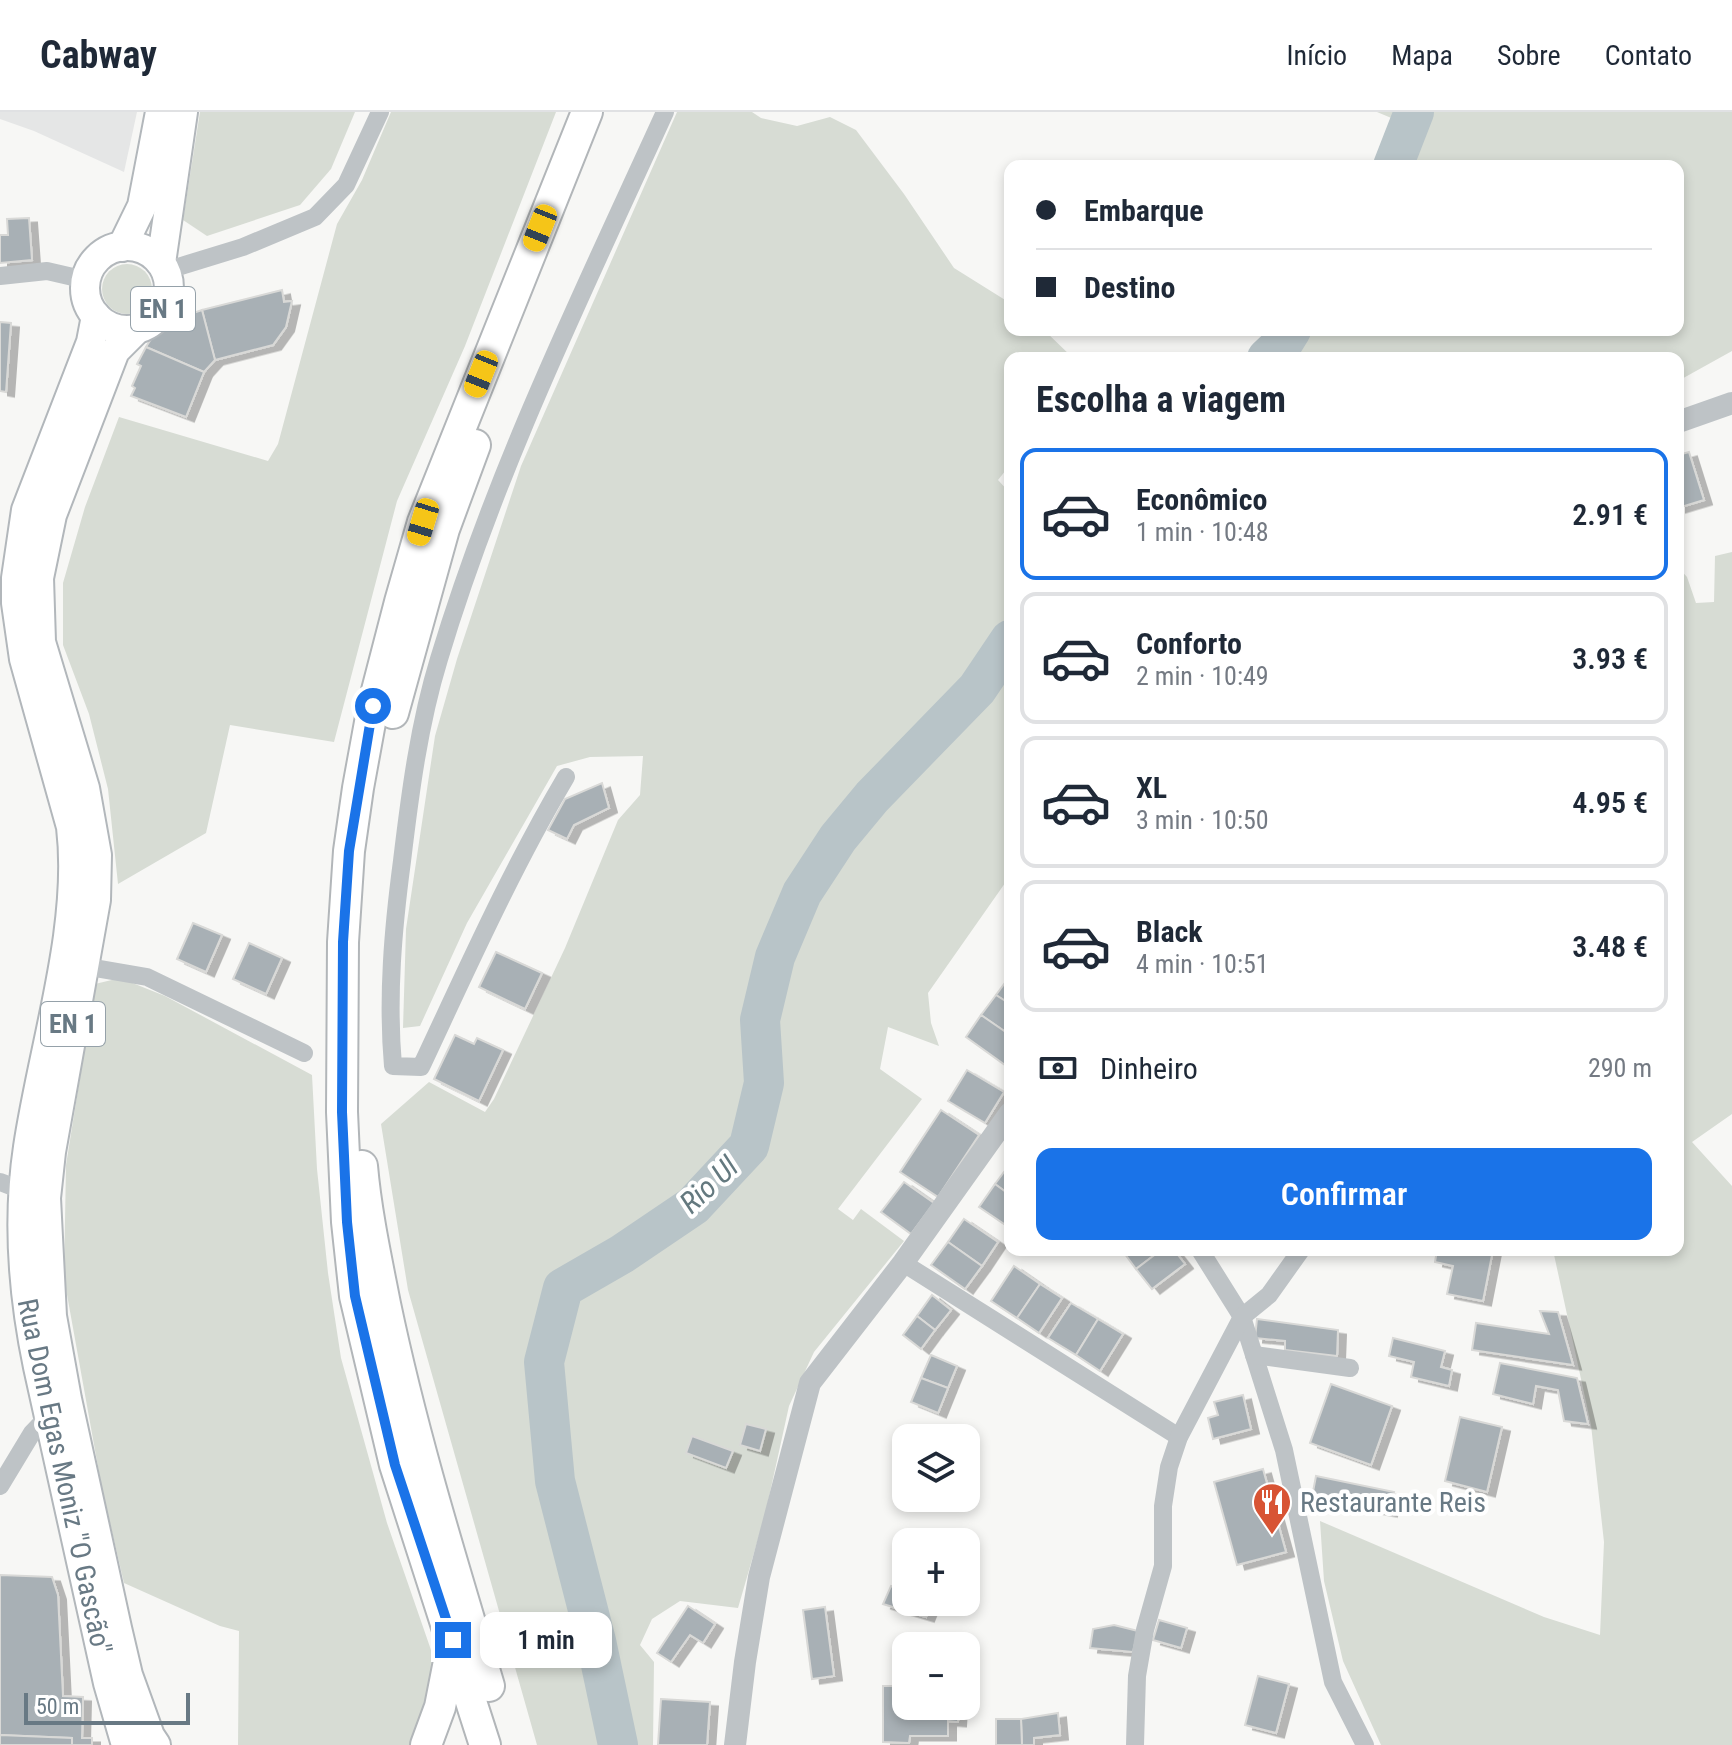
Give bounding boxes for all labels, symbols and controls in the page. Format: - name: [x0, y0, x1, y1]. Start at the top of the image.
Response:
- text: Cabway: [40, 33, 157, 77]
- text: Início: [1287, 39, 1347, 72]
- text: Mapa: [1391, 39, 1453, 72]
- text: Sobre: [1497, 39, 1561, 72]
- text: Contato: [1605, 39, 1692, 72]
- text: Embarque: [1084, 193, 1204, 228]
- car: [520, 201, 560, 255]
- text: Destino: [1084, 270, 1175, 305]
- road number: EN 1: [131, 287, 195, 331]
- car: [461, 347, 501, 401]
- text: Escolha a viagem: [1036, 379, 1286, 421]
- icon: car: [1040, 478, 1112, 550]
- text: Econômico: [1136, 482, 1267, 517]
- car: [405, 496, 441, 548]
- text: 2.91 €: [1572, 497, 1648, 532]
- text: 1 min · 10:48: [1136, 517, 1269, 547]
- icon: car: [1040, 622, 1112, 694]
- text: Conforto: [1136, 626, 1242, 661]
- text: 3.93 €: [1572, 641, 1648, 676]
- text: 2 min · 10:49: [1136, 661, 1269, 691]
- route start: [355, 688, 391, 724]
- icon: car: [1040, 766, 1112, 838]
- text: XL: [1136, 770, 1167, 805]
- text: 4.95 €: [1572, 785, 1648, 820]
- text: 3 min · 10:50: [1136, 805, 1269, 835]
- icon: car: [1040, 910, 1112, 982]
- text: Black: [1136, 914, 1203, 949]
- text: 3.48 €: [1572, 929, 1648, 964]
- text: 4 min · 10:51: [1136, 949, 1269, 979]
- road number: EN 1: [41, 1002, 105, 1046]
- icon: cash: [1036, 1046, 1080, 1090]
- text: Dinheiro: [1100, 1051, 1198, 1086]
- text: 290 m: [1588, 1053, 1652, 1083]
- button: Confirmar: [1036, 1148, 1652, 1240]
- water label: Rio Ul: [672, 1149, 745, 1220]
- street label: Rua Dom Egas Moniz "O Gascão": [11, 1296, 118, 1657]
- map controls: [892, 1424, 980, 1720]
- button: layers: [892, 1424, 980, 1512]
- restaurant icon: Restaurante Reis: [1251, 1481, 1293, 1536]
- place label: Restaurante Reis: [1300, 1486, 1486, 1519]
- button: +: [892, 1528, 980, 1616]
- callout: 1 min: [481, 1612, 613, 1668]
- route end: [435, 1622, 471, 1658]
- text: 1 min: [517, 1625, 575, 1655]
- button: −: [892, 1632, 980, 1720]
- scale bar: [24, 1689, 190, 1725]
- text: 50 m: [36, 1694, 79, 1719]

